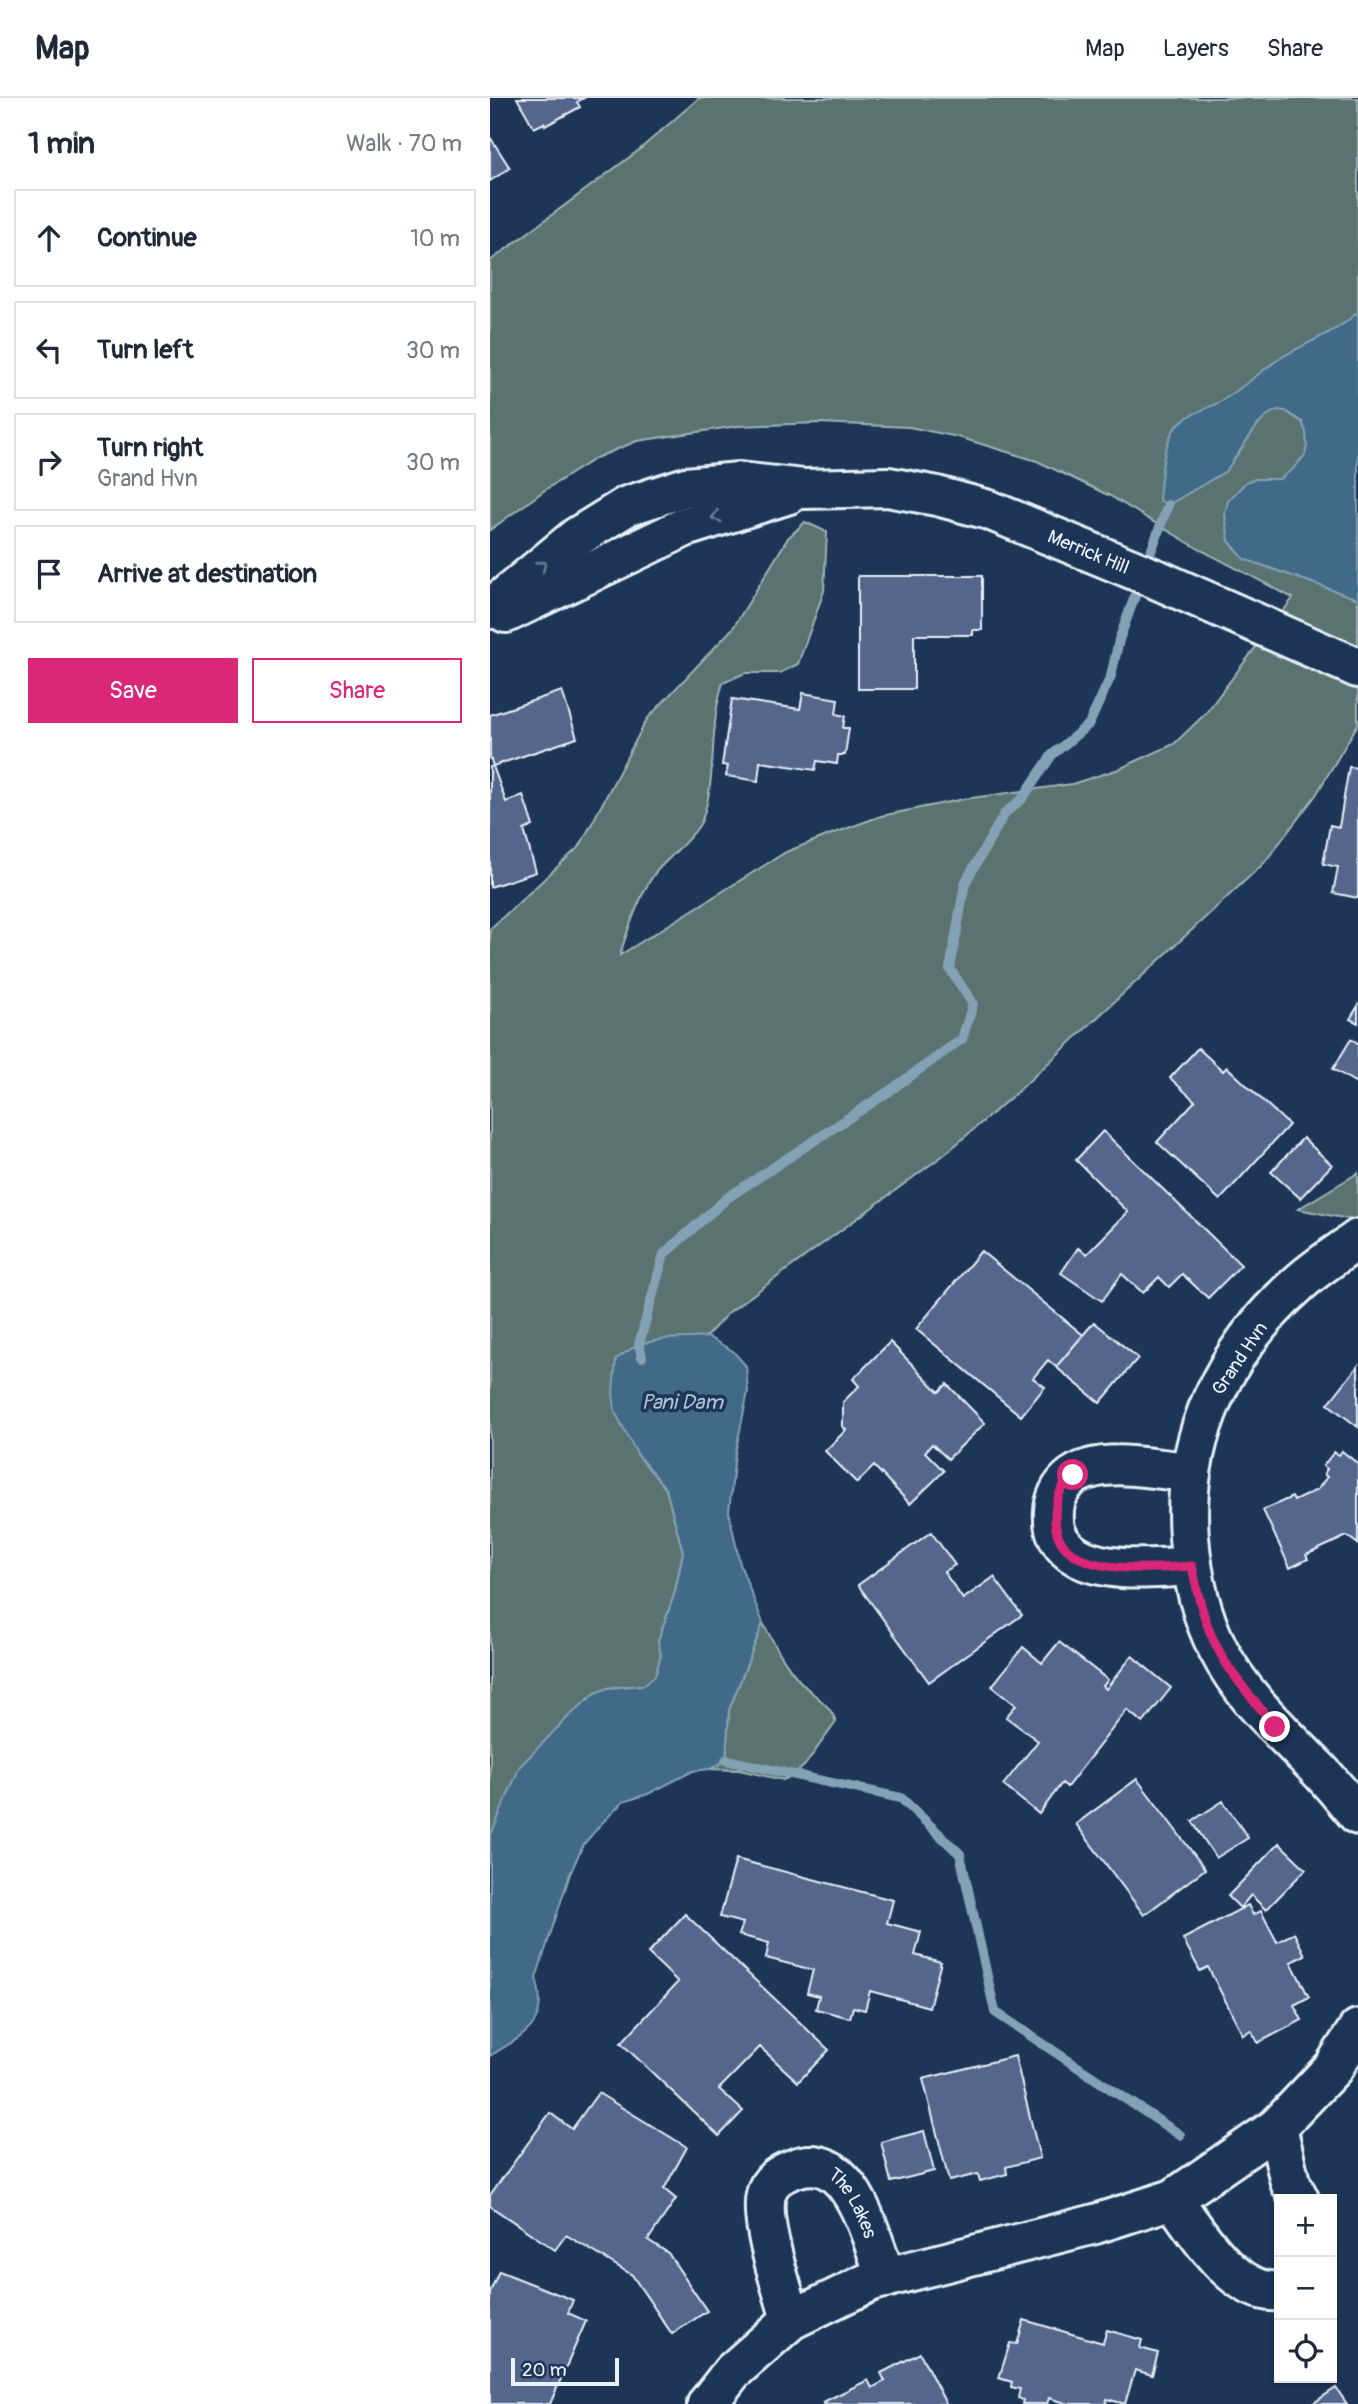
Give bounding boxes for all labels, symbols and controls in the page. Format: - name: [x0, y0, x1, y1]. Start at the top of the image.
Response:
- text: Map: [35, 28, 90, 69]
- text: Map: [1085, 34, 1125, 63]
- text: Layers: [1163, 34, 1229, 63]
- text: Share: [1267, 34, 1323, 63]
- text: 1 min: [28, 125, 95, 162]
- text: Walk · 70 m: [346, 129, 462, 158]
- icon: ahead: [30, 219, 68, 257]
- text: Continue: [97, 222, 197, 254]
- text: 10 m: [410, 224, 460, 253]
- icon: left: [30, 331, 68, 369]
- text: Turn left: [97, 334, 193, 366]
- text: 30 m: [406, 336, 460, 365]
- text: Turn right: [97, 432, 203, 464]
- icon: right: [30, 443, 68, 481]
- text: 30 m: [406, 448, 460, 477]
- text: Grand Hvn: [97, 464, 198, 493]
- one-way arrow: [710, 509, 722, 523]
- street label: Merrick Hill: [1044, 525, 1133, 580]
- icon: arrive: [30, 555, 68, 593]
- text: Arrive at destination: [97, 558, 317, 590]
- one-way arrow: [535, 561, 547, 574]
- button: Save: [28, 658, 238, 723]
- button: Share: [252, 658, 462, 723]
- street label: Grand Hvn: [1207, 1317, 1273, 1400]
- water label: Pani Dam: [641, 1389, 724, 1416]
- route start: [1057, 1459, 1088, 1490]
- route end: [1259, 1711, 1290, 1742]
- street label: The Lakes: [823, 2163, 882, 2242]
- map controls: [1274, 2194, 1337, 2383]
- button: +: [1274, 2194, 1337, 2257]
- button: −: [1274, 2257, 1337, 2320]
- button: locate: [1274, 2320, 1337, 2383]
- scale bar: [511, 2355, 620, 2387]
- text: 20 m: [522, 2358, 567, 2382]

